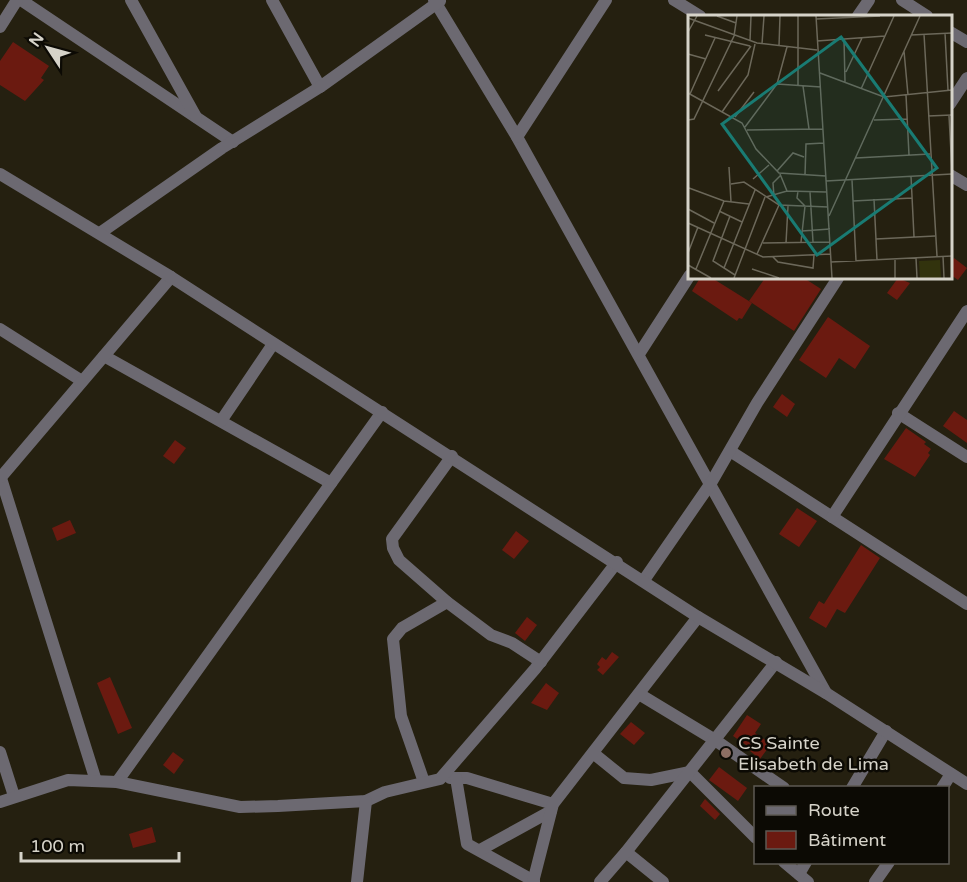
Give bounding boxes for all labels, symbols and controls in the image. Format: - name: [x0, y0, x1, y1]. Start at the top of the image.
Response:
- inset map: [688, 15, 952, 279]
- north arrow: [18, 18, 78, 78]
- text: N: [25, 29, 49, 51]
- place label: CS Sainte Elisabeth de Lima: [738, 732, 889, 775]
- marker: CS Sainte Elisabeth de Lima: [719, 746, 733, 760]
- legend: [754, 786, 949, 864]
- text: Route: [808, 799, 860, 821]
- scale bar: [21, 825, 178, 863]
- text: Bâtiment: [808, 829, 886, 851]
- text: 100 m: [30, 835, 85, 857]

